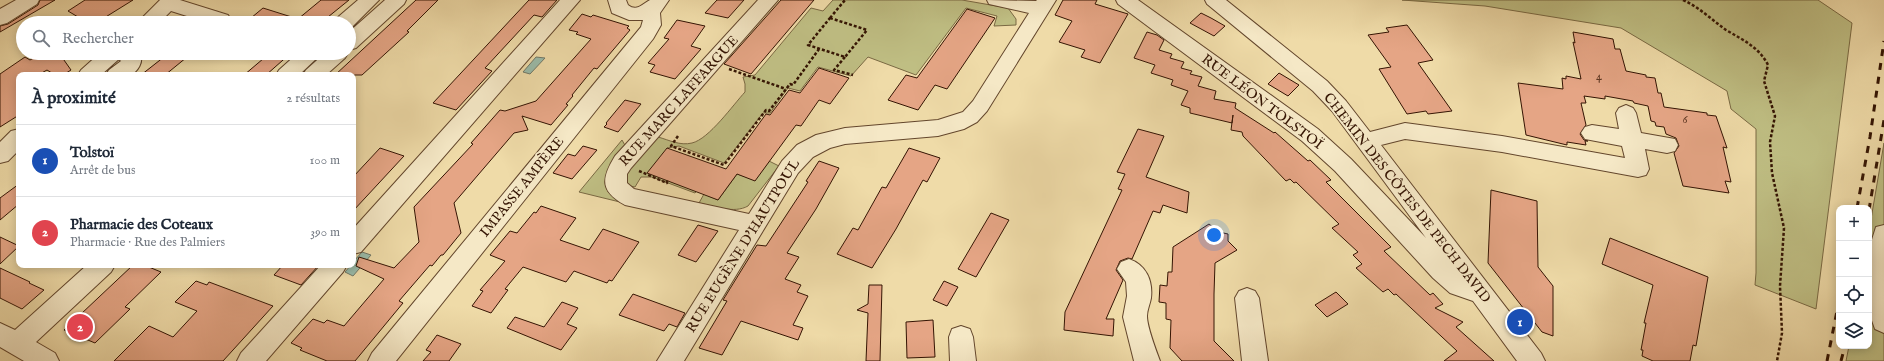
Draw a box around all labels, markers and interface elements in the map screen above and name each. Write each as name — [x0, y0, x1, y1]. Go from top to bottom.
search box — [16, 16, 356, 60]
icon: search — [30, 27, 52, 49]
text: Rechercher — [62, 29, 134, 48]
street label: RUE MARC LAFFARGUE — [615, 32, 743, 170]
street label: RUE LÉON TOLSTOÏ — [1198, 50, 1327, 154]
house number: 4 — [1596, 69, 1602, 84]
text: À proximité — [32, 88, 116, 109]
street label: CHEMIN DES CÔTES DE PECH DAVID — [1319, 89, 1495, 307]
text: 2 résultats — [286, 90, 340, 107]
house number: 6 — [1682, 112, 1688, 127]
street label: IMPASSE AMPÈRE — [475, 132, 568, 241]
text: Tolstoï — [70, 143, 114, 162]
text: 1 — [43, 152, 47, 169]
text: 100 m — [310, 152, 340, 169]
street label: RUE EUGÈNE D'HAUTPOUL — [681, 155, 804, 336]
text: Arrêt de bus — [70, 162, 136, 179]
map controls — [1836, 205, 1872, 349]
button: + — [1836, 205, 1872, 241]
text: Pharmacie des Coteaux — [70, 215, 213, 234]
text: 2 — [42, 224, 48, 241]
text: 390 m — [310, 224, 340, 241]
your location — [1204, 225, 1224, 245]
text: Pharmacie · Rue des Palmiers — [70, 234, 225, 251]
button: − — [1836, 241, 1872, 277]
button: locate — [1836, 277, 1872, 313]
pin: 1 — [1507, 307, 1533, 337]
pin: 2 — [67, 312, 93, 342]
button: layers — [1836, 313, 1872, 349]

